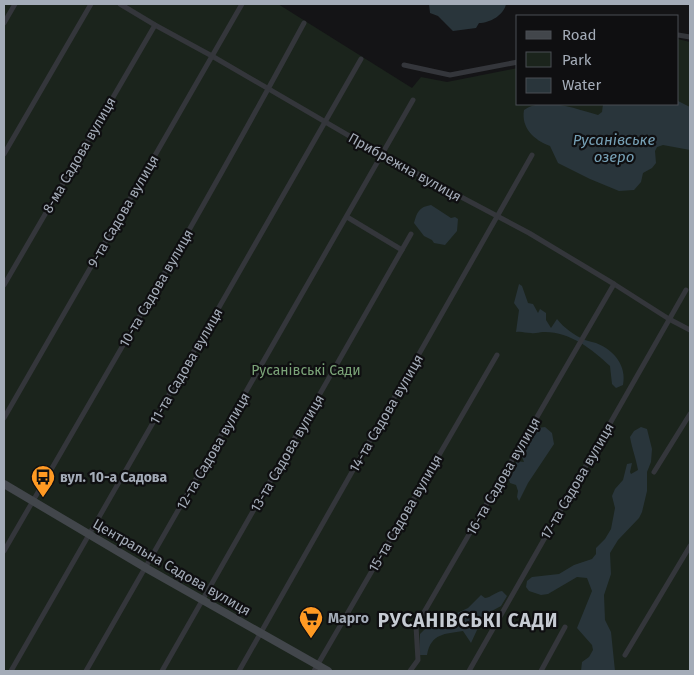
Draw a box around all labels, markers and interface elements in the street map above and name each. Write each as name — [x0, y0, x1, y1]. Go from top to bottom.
legend — [516, 15, 679, 105]
text: Road — [562, 26, 597, 44]
text: Park — [562, 51, 592, 69]
text: Water — [562, 76, 601, 94]
street label: 8-ма Садова вулиця — [39, 94, 120, 216]
street label: Прибрежна вулиця — [345, 129, 464, 206]
water label: Русанівське озеро — [573, 131, 655, 166]
street label: 9-та Садова вулиця — [84, 152, 163, 270]
street label: 10-та Садова вулиця — [116, 226, 197, 350]
street label: 11-та Садова вулиця — [146, 305, 227, 427]
street label: 14-та Садова вулиця — [346, 351, 427, 475]
park label: Русанівські Сади — [251, 362, 361, 379]
street label: 12-та Садова вулиця — [173, 390, 254, 513]
street label: 13-та Садова вулиця — [247, 392, 328, 515]
street label: 16-та Садова вулиця — [463, 414, 544, 538]
street label: 17-та Садова вулиця — [537, 420, 618, 543]
street label: 15-та Садова вулиця — [365, 452, 446, 575]
bus stop icon: вул. 10-а Садова — [30, 464, 56, 498]
place label: вул. 10-а Садова — [60, 469, 168, 486]
street label: Центральна Садова вулиця — [90, 515, 254, 620]
supermarket icon: Марго — [298, 605, 324, 639]
district label: РУСАНІВСЬКІ САДИ — [378, 609, 558, 632]
place label: Марго — [328, 610, 369, 627]

